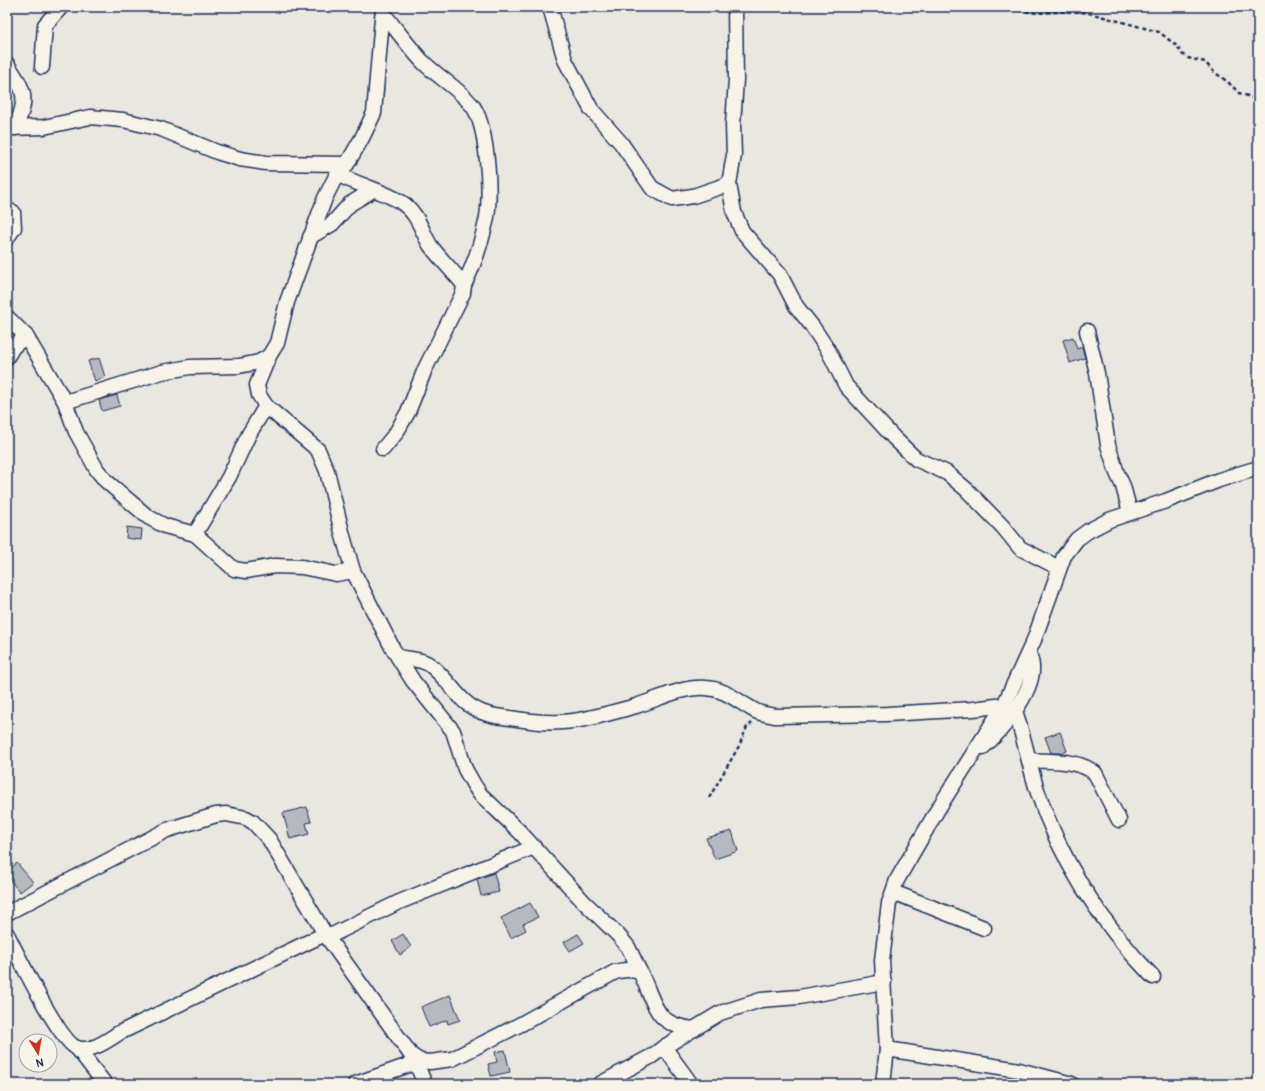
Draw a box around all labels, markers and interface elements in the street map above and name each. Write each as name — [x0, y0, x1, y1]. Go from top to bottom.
north arrow — [18, 1033, 58, 1073]
text: N — [34, 1055, 45, 1070]

